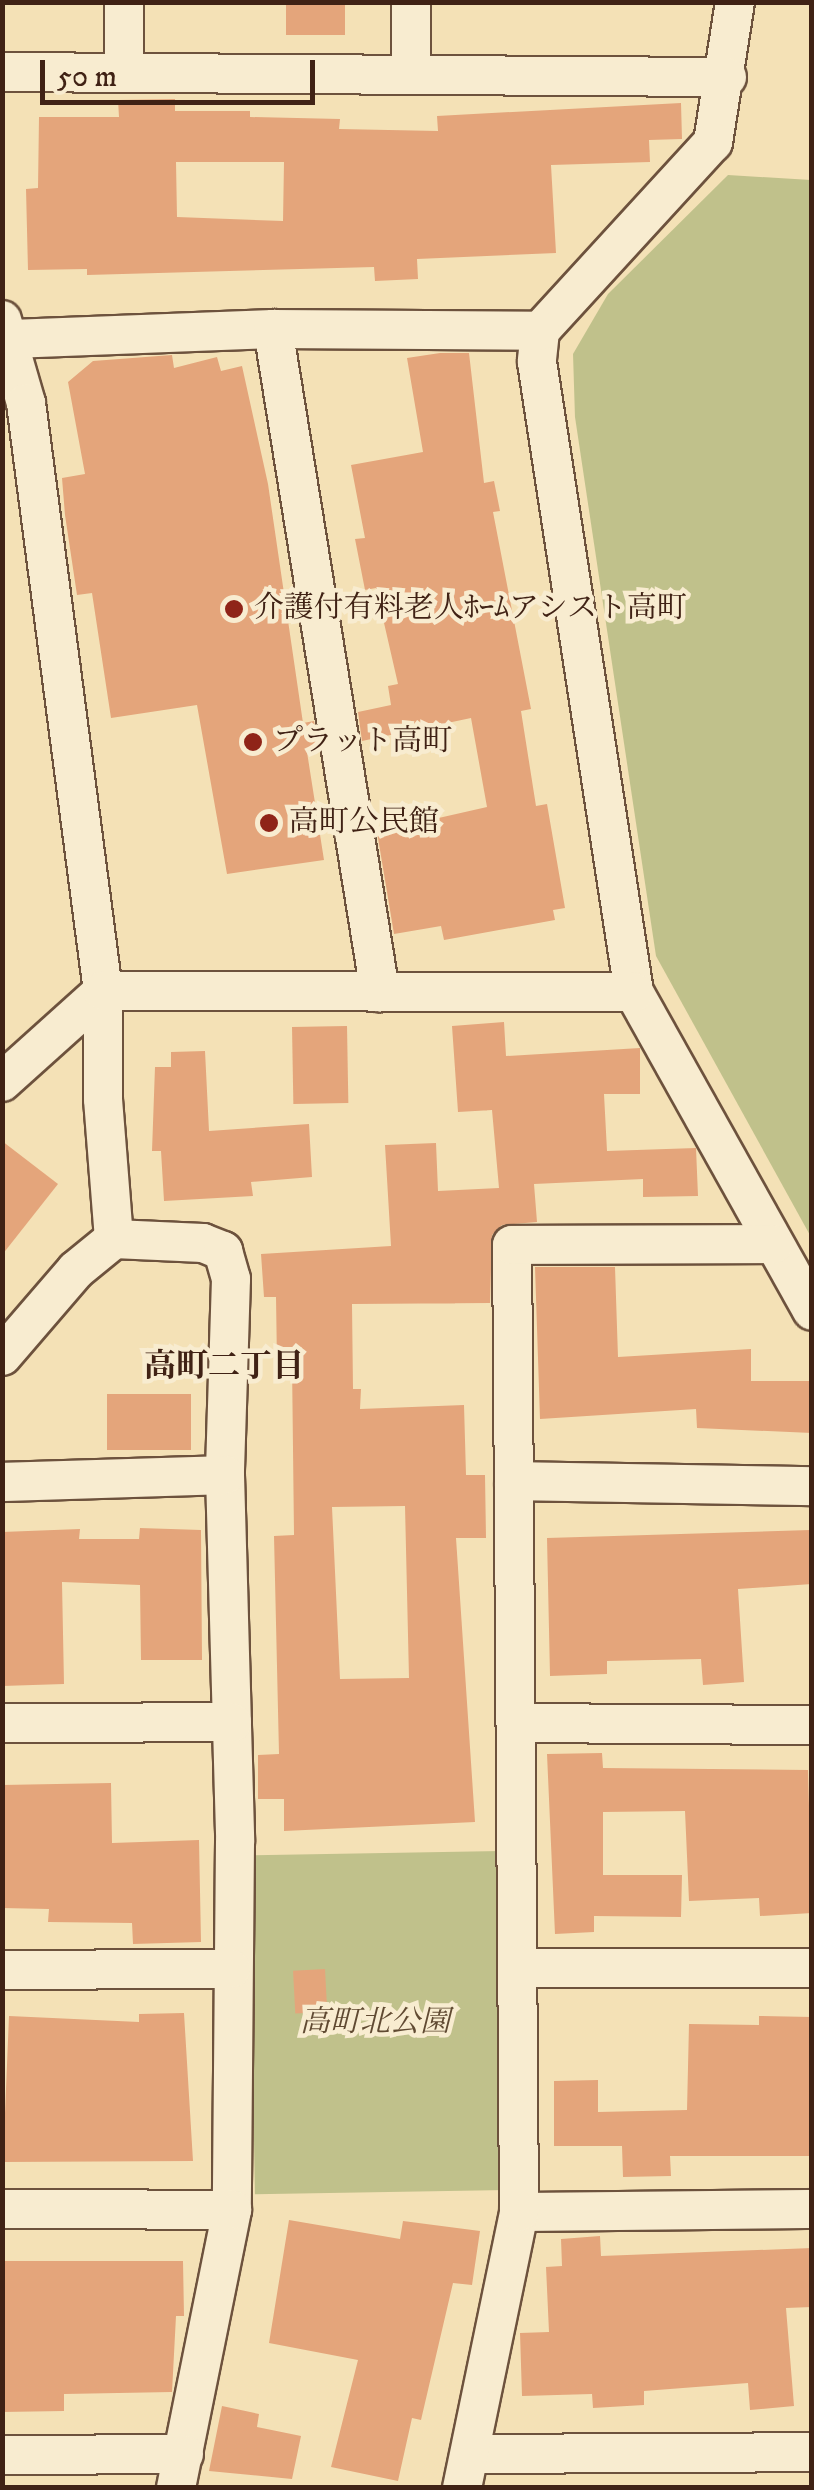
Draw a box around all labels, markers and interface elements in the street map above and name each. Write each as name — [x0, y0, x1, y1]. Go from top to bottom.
scale bar — [45, 40, 320, 102]
text: 50 m — [57, 59, 117, 96]
place label: 介護付有料老人ﾎｰﾑアシスト高町 — [254, 591, 689, 627]
marker: 介護付有料老人ﾎｰﾑアシスト高町 — [223, 598, 245, 620]
place label: プラット高町 — [273, 724, 453, 760]
marker: プラット高町 — [242, 731, 264, 753]
place label: 高町公民館 — [289, 805, 439, 841]
marker: 高町公民館 — [258, 812, 280, 834]
district label: 高町二丁目 — [144, 1348, 304, 1386]
park label: 高町北公園 — [300, 2005, 450, 2041]

